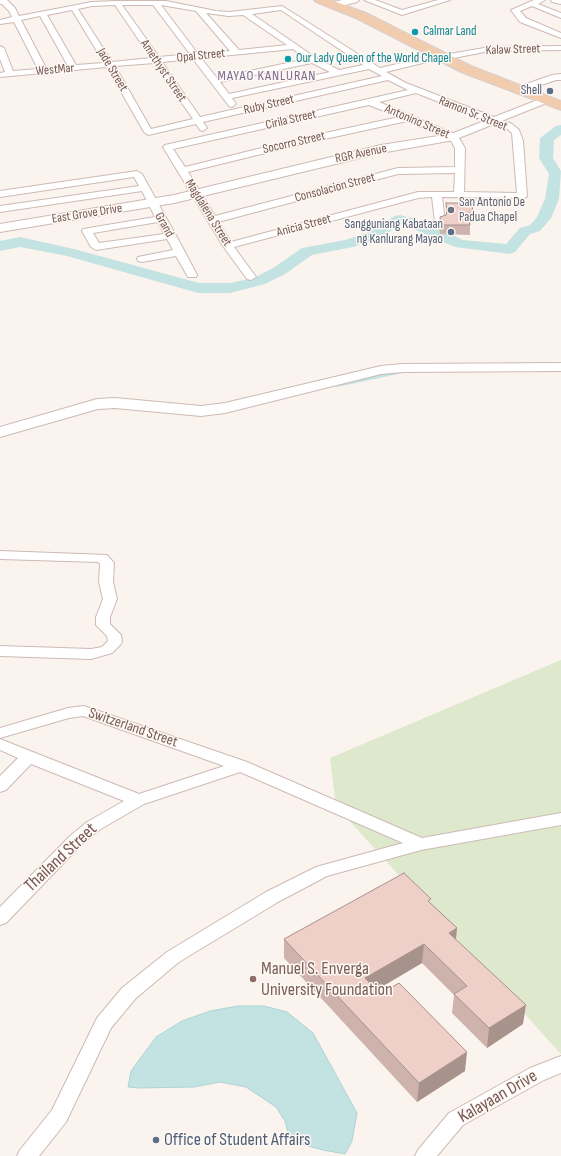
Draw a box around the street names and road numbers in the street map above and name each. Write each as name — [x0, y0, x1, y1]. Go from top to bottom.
street label: Amethyst Street — [136, 37, 190, 105]
street label: Kalaw Street — [485, 41, 541, 59]
street label: Jade Street — [93, 45, 131, 95]
street label: Opal Street — [176, 46, 226, 66]
street label: WestMar — [35, 61, 75, 79]
street label: Ruby Street — [242, 92, 296, 118]
street label: Ramon Sr. Street — [436, 93, 510, 135]
street label: Antonino Street — [382, 101, 452, 143]
street label: Cirila Street — [264, 107, 318, 133]
street label: Socorro Street — [261, 128, 327, 158]
street label: RGR Avenue — [334, 141, 388, 167]
street label: Consolacion Street — [293, 170, 377, 206]
street label: Magdalena Street — [181, 177, 235, 249]
street label: East Grove Drive — [51, 201, 123, 227]
street label: Grand — [151, 210, 177, 240]
street label: Anicia Street — [275, 211, 333, 241]
street label: Switzerland Street — [86, 704, 180, 752]
street label: Thailand Street — [20, 819, 102, 897]
street label: Kalayaan Drive — [455, 1066, 541, 1128]

